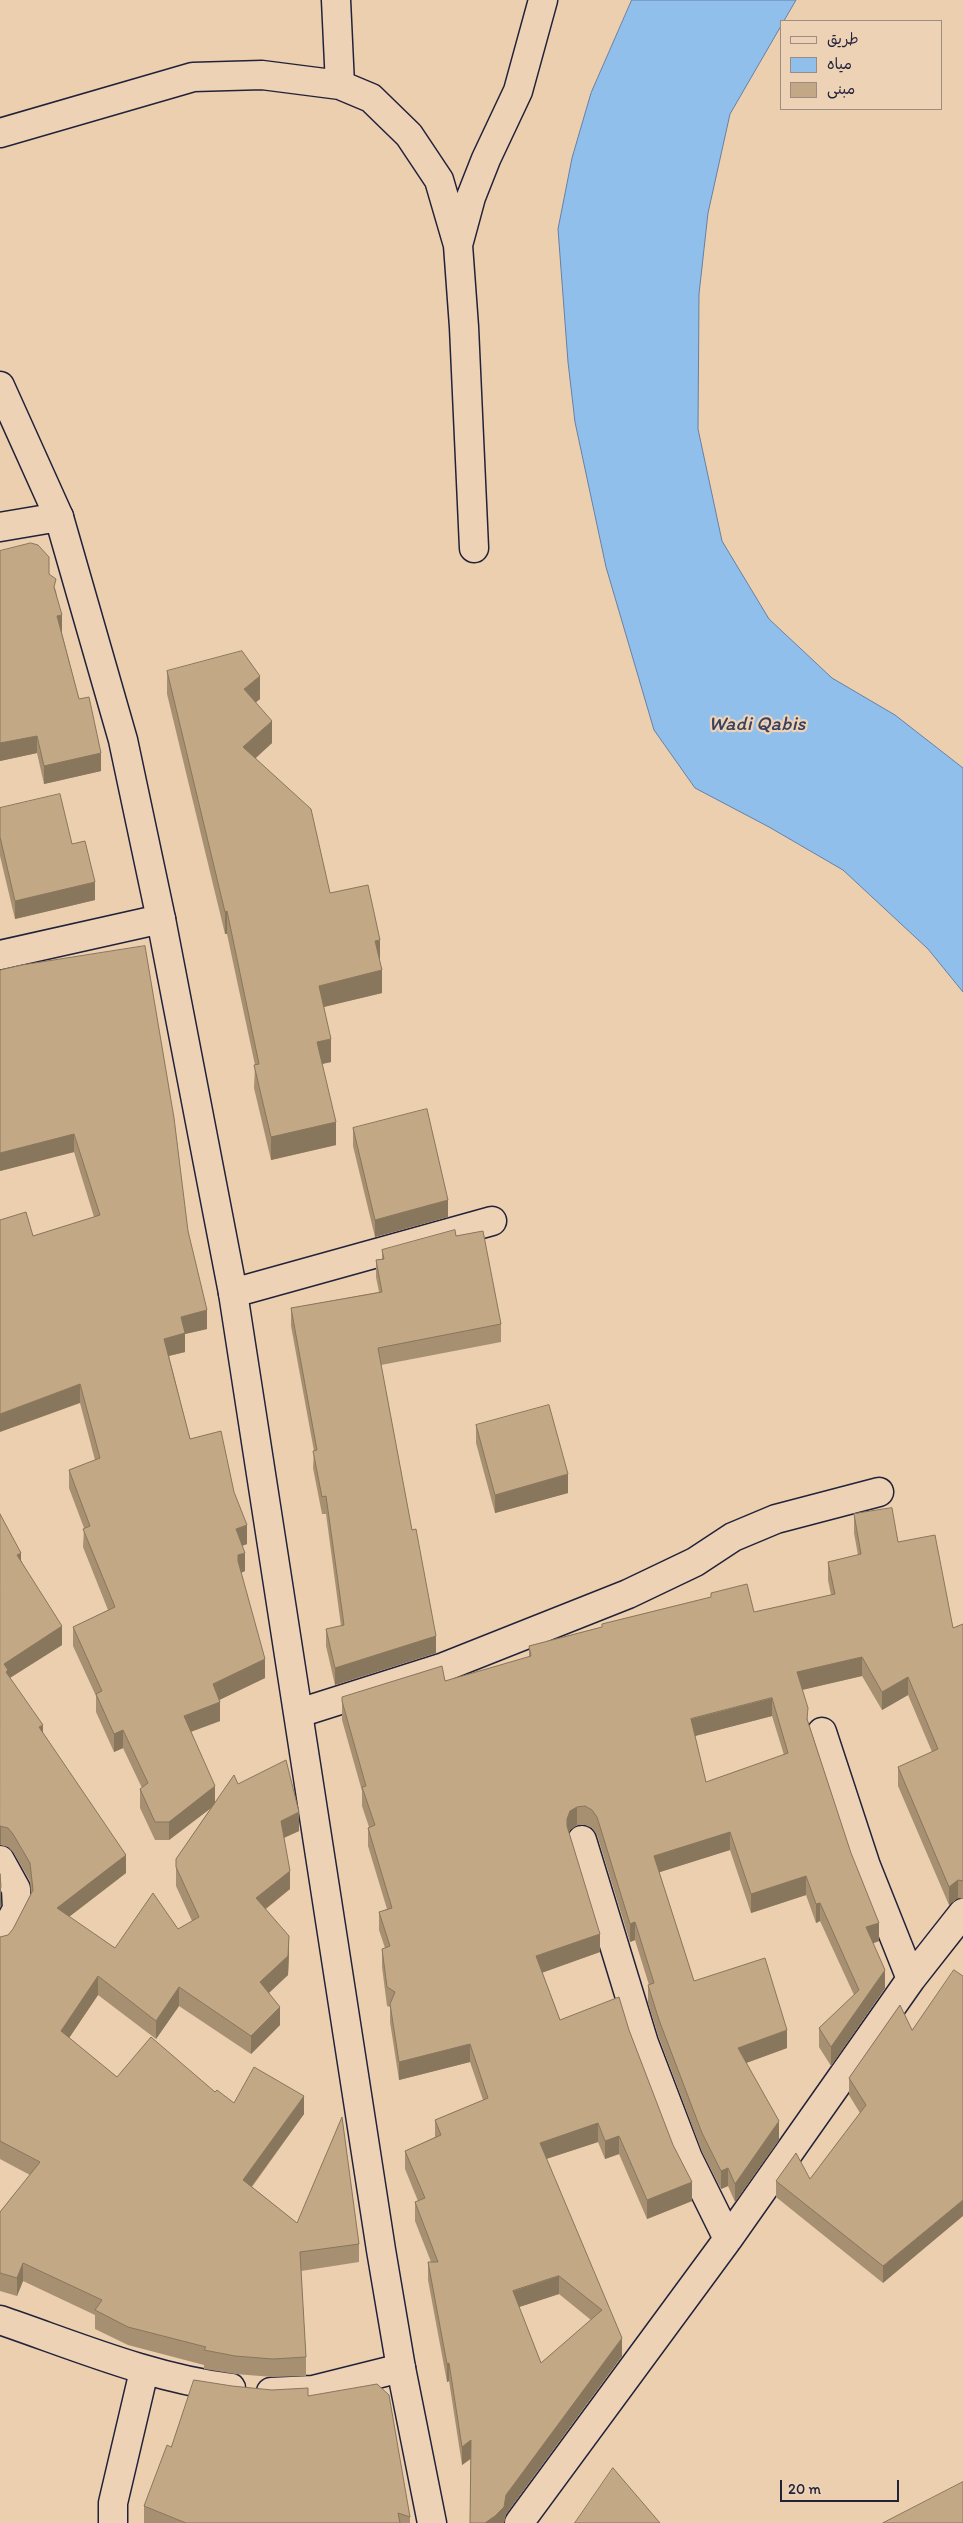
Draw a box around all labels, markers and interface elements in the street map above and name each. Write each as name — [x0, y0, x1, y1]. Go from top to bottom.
legend — [780, 20, 943, 110]
text: طريق — [827, 30, 859, 48]
text: مياه — [827, 55, 852, 73]
text: مبنى — [827, 80, 855, 98]
water label: Wadi Qabis — [709, 713, 805, 737]
scale bar — [783, 2470, 902, 2502]
text: 20 m — [788, 2480, 821, 2498]

